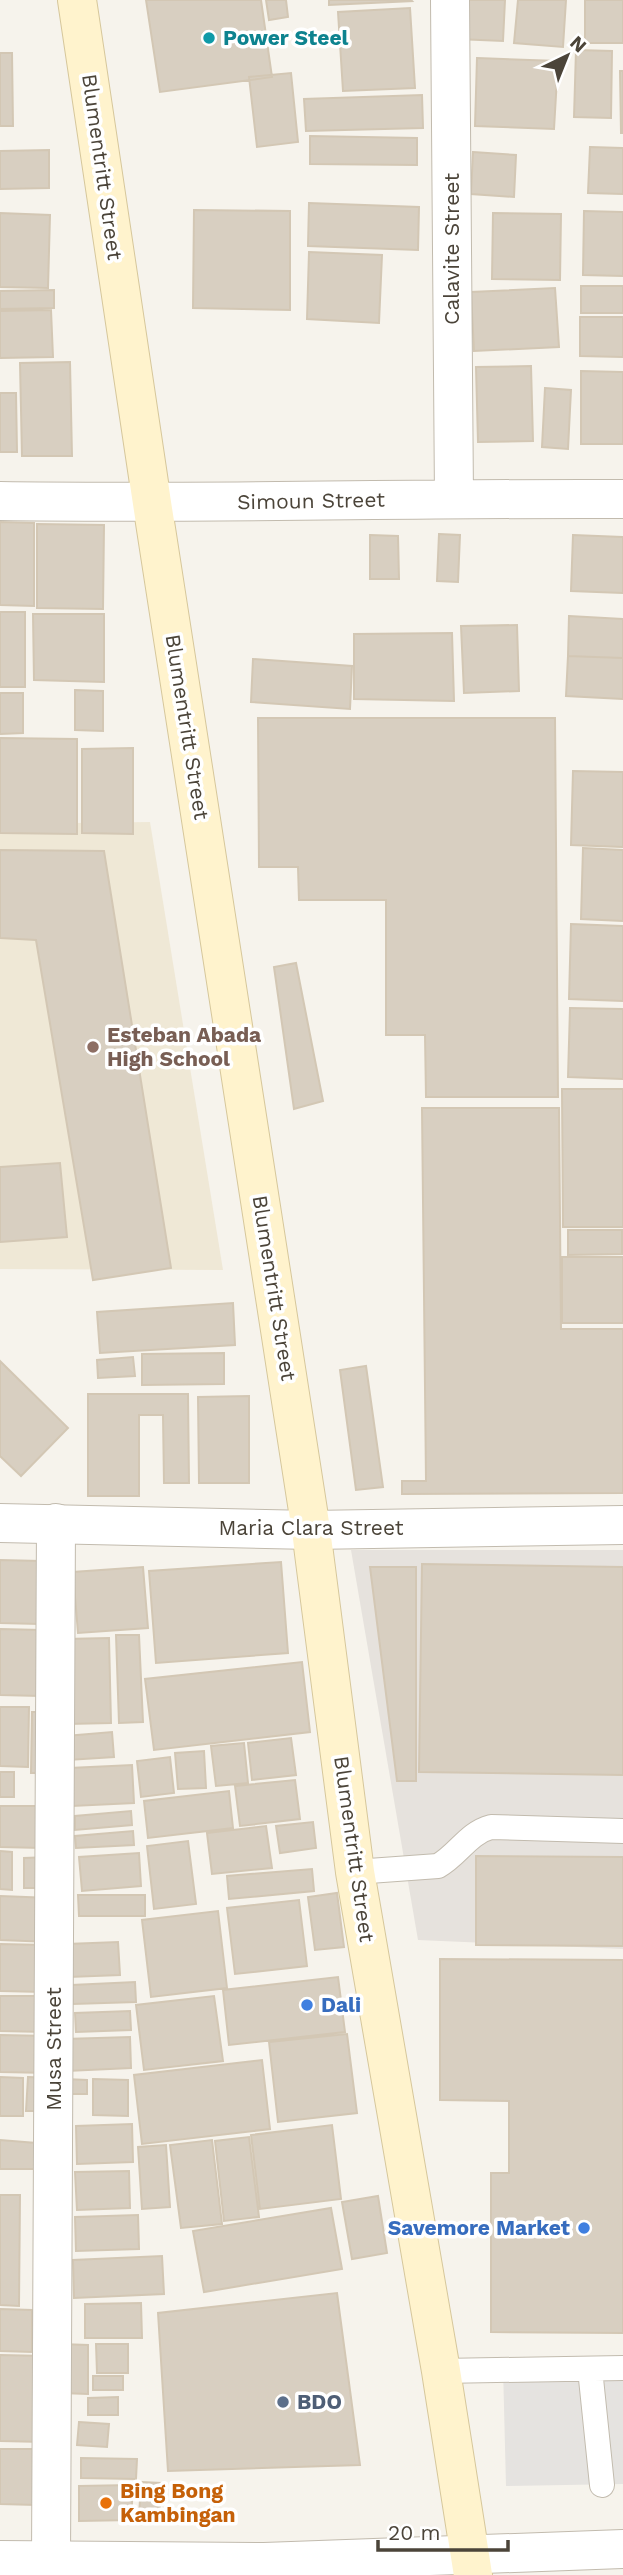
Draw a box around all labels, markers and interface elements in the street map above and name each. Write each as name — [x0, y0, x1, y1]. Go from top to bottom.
north arrow — [532, 21, 602, 91]
place label: Power Steel — [223, 25, 349, 50]
marker: Power Steel — [201, 30, 217, 46]
text: N — [565, 31, 591, 57]
street label: Blumentritt Street — [77, 72, 128, 262]
street label: Calavite Street — [439, 173, 464, 325]
street label: Simoun Street — [237, 487, 385, 514]
street label: Blumentritt Street — [160, 632, 215, 822]
place label: Esteban Abada High School — [107, 1022, 262, 1071]
marker: Esteban Abada High School — [85, 1039, 101, 1055]
street label: Blumentritt Street — [247, 1193, 302, 1383]
street label: Maria Clara Street — [218, 1515, 404, 1540]
street label: Blumentritt Street — [329, 1754, 380, 1944]
street label: Musa Street — [41, 1987, 66, 2111]
place label: Dali — [321, 1992, 361, 2017]
marker: Dali — [299, 1997, 315, 2013]
place label: Savemore Market — [388, 2215, 570, 2240]
marker: Savemore Market — [576, 2220, 592, 2236]
place label: BDO — [297, 2389, 342, 2414]
marker: BDO — [275, 2394, 291, 2410]
place label: Bing Bong Kambingan — [120, 2478, 236, 2527]
marker: Bing Bong Kambingan — [98, 2495, 114, 2511]
scale bar — [378, 2508, 508, 2552]
text: 20 m — [388, 2520, 440, 2545]

